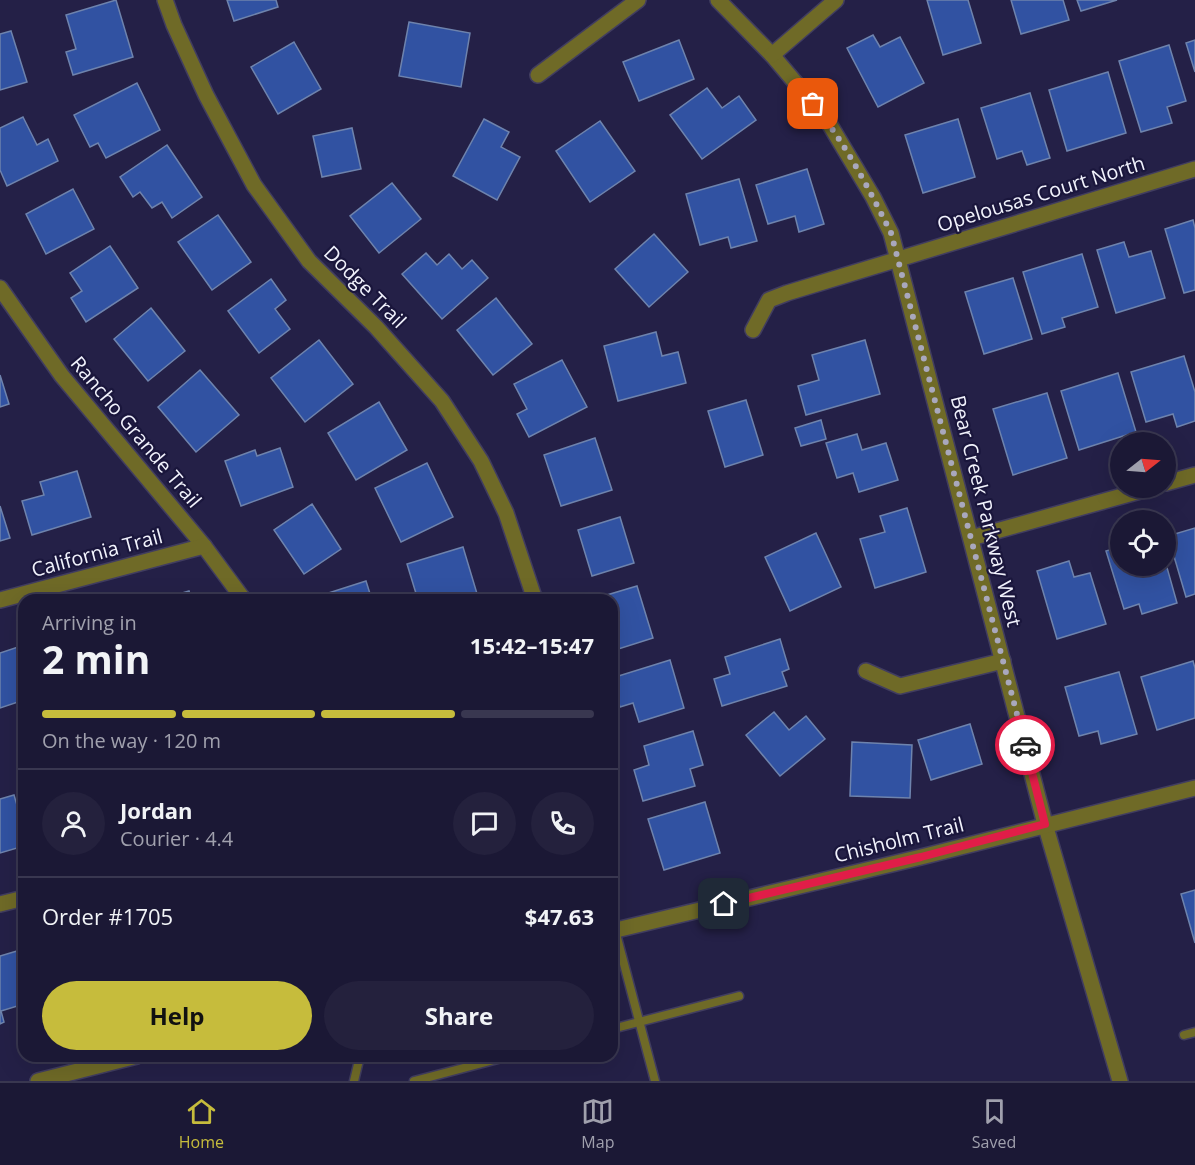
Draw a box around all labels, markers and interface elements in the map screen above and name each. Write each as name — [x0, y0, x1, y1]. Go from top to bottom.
pin — [787, 78, 838, 129]
icon: bag — [796, 87, 829, 120]
street label: Opelousas Court North — [934, 149, 1148, 238]
street label: Dodge Trail — [318, 239, 413, 334]
street label: Rancho Grande Trail — [65, 350, 208, 513]
street label: Bear Creek Parkway West — [945, 392, 1028, 629]
north arrow — [1110, 432, 1176, 498]
map controls — [1110, 432, 1176, 576]
button: locate — [1110, 510, 1176, 576]
street label: California Trail — [28, 522, 165, 583]
text: Arriving in — [42, 609, 137, 636]
text: 15:42–15:47 — [470, 630, 594, 660]
text: 2 min — [42, 632, 150, 685]
courier — [995, 715, 1055, 775]
text: On the way · 120 m — [42, 727, 221, 754]
icon: car — [1009, 729, 1042, 762]
button: person — [42, 792, 105, 855]
button: chat — [453, 792, 516, 855]
button: phone — [531, 792, 594, 855]
text: Jordan — [120, 795, 193, 825]
street label: Chisholm Trail — [831, 810, 967, 869]
text: Courier · 4.4 — [120, 825, 233, 852]
pin — [698, 878, 749, 929]
icon: home — [707, 887, 740, 920]
text: Order #1705 — [42, 901, 173, 931]
text: $47.63 — [525, 901, 594, 931]
button: Help — [42, 981, 312, 1050]
button: Share — [324, 981, 594, 1050]
tab: Home — [179, 1095, 224, 1153]
tab: Map — [581, 1095, 614, 1153]
tab: Saved — [972, 1095, 1016, 1153]

